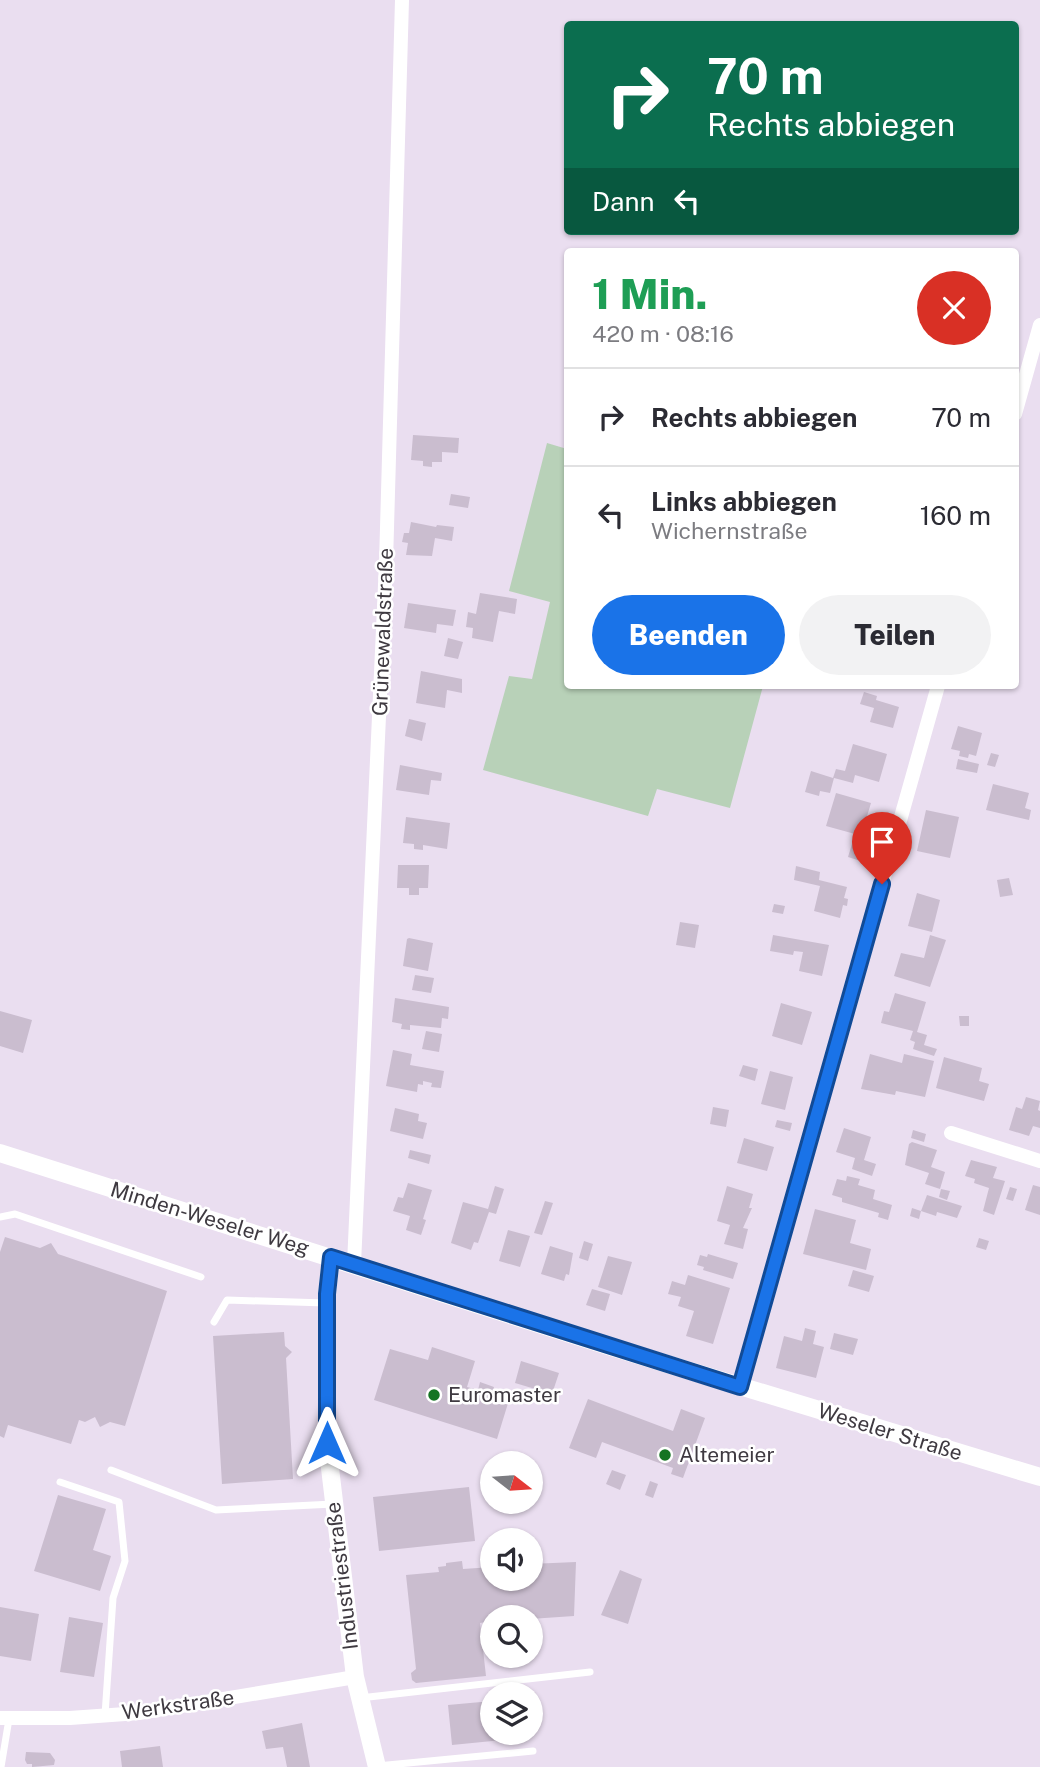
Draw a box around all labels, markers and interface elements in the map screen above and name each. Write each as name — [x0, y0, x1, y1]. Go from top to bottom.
text: 70 m — [707, 47, 824, 105]
icon: right — [592, 49, 683, 140]
text: Rechts abbiegen — [707, 106, 955, 143]
icon: left — [668, 182, 706, 220]
text: Dann — [592, 186, 654, 217]
text: 1 Min. — [592, 269, 708, 318]
button: close — [917, 271, 991, 345]
text: 420 m · 08:16 — [592, 320, 734, 347]
icon: right — [592, 398, 630, 436]
text: Rechts abbiegen — [651, 402, 857, 433]
text: 70 m — [931, 402, 991, 433]
text: Links abbiegen — [651, 486, 837, 517]
icon: left — [592, 496, 630, 534]
text: 160 m — [920, 500, 991, 531]
text: Wichernstraße — [651, 517, 808, 544]
street label: Grünewaldstraße — [367, 548, 398, 716]
button: Beenden — [592, 595, 785, 675]
button: Teilen — [799, 595, 991, 675]
pin — [852, 812, 912, 884]
icon: arrive — [863, 823, 901, 861]
street label: Minden-Weseler Weg — [108, 1176, 313, 1261]
place label: Euromaster — [448, 1382, 561, 1407]
marker: Euromaster — [426, 1387, 442, 1403]
street label: Weseler Straße — [815, 1398, 966, 1465]
position arrow — [290, 1406, 364, 1480]
place label: Altemeier — [679, 1442, 775, 1467]
marker: Altemeier — [657, 1447, 673, 1463]
north arrow — [480, 1451, 542, 1514]
map controls — [480, 1451, 543, 1745]
street label: Industriestraße — [320, 1501, 363, 1651]
button: sound — [480, 1528, 543, 1591]
button: search — [480, 1605, 543, 1668]
button: layers — [480, 1682, 543, 1745]
street label: Werkstraße — [120, 1684, 236, 1725]

